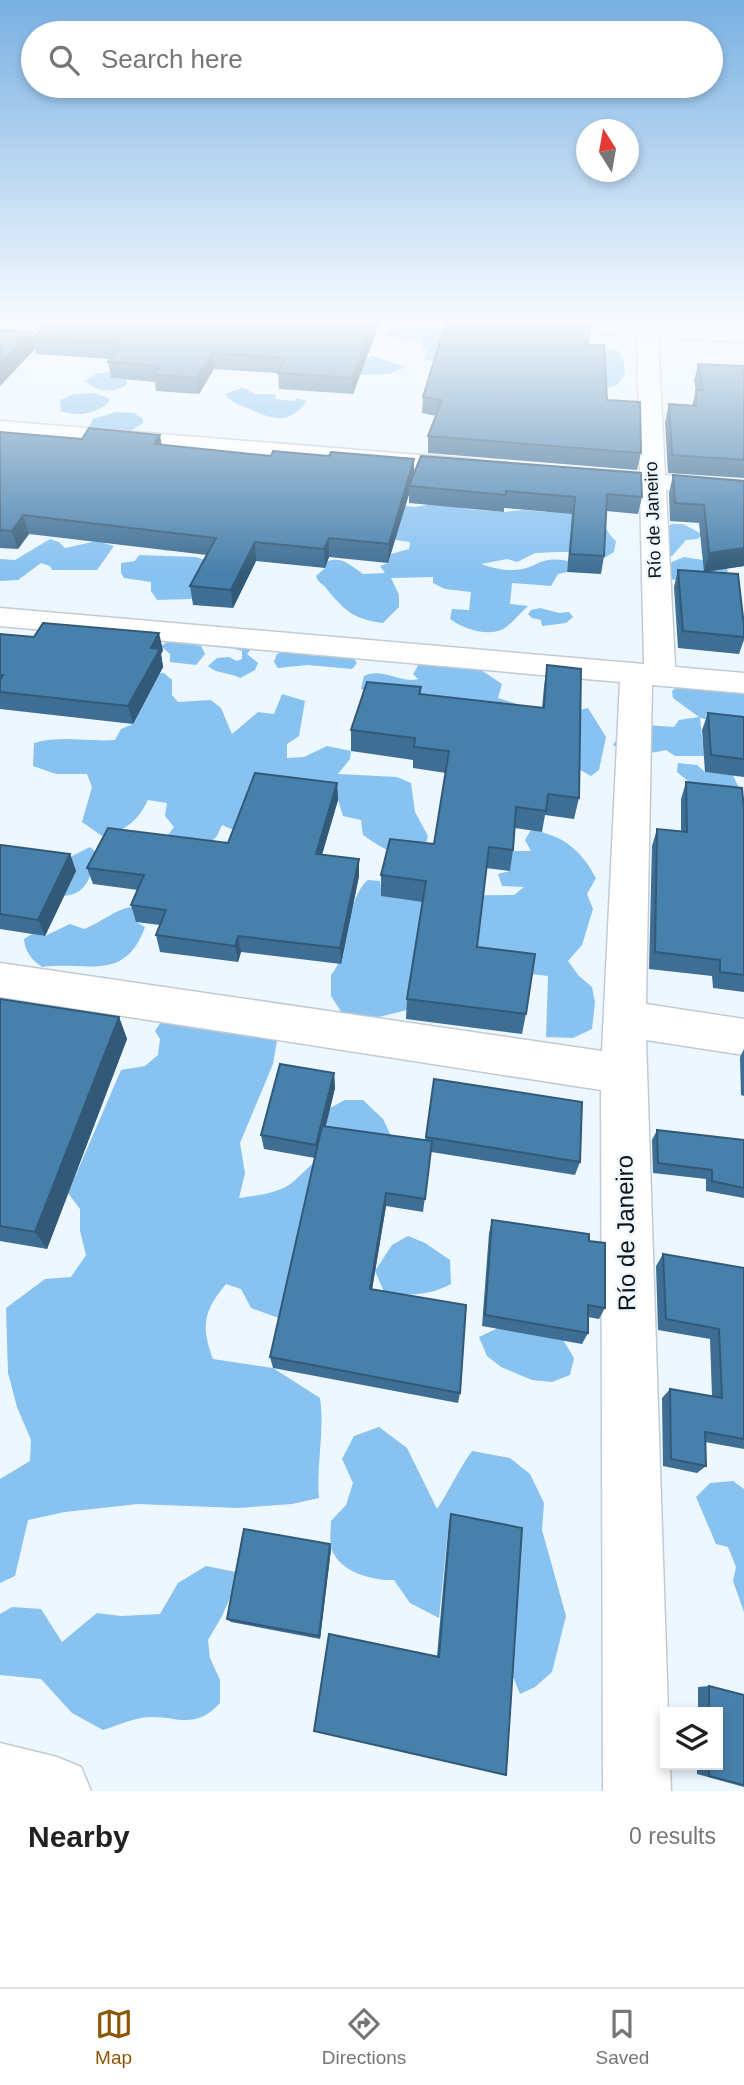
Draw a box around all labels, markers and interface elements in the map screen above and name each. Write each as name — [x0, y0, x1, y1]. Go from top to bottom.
search box — [21, 21, 723, 98]
icon: search — [45, 41, 83, 79]
text: Search here — [101, 44, 243, 74]
north arrow — [576, 119, 639, 182]
street label: Río de Janeiro — [641, 461, 665, 579]
street label: Río de Janeiro — [611, 1155, 640, 1311]
map controls — [660, 1707, 723, 1770]
button: layers — [660, 1707, 723, 1770]
text: Nearby — [28, 1820, 130, 1853]
text: 0 results — [629, 1823, 716, 1849]
tab: Map — [95, 2005, 133, 2069]
tab: Directions — [322, 2005, 406, 2069]
tab: Saved — [595, 2005, 649, 2069]

